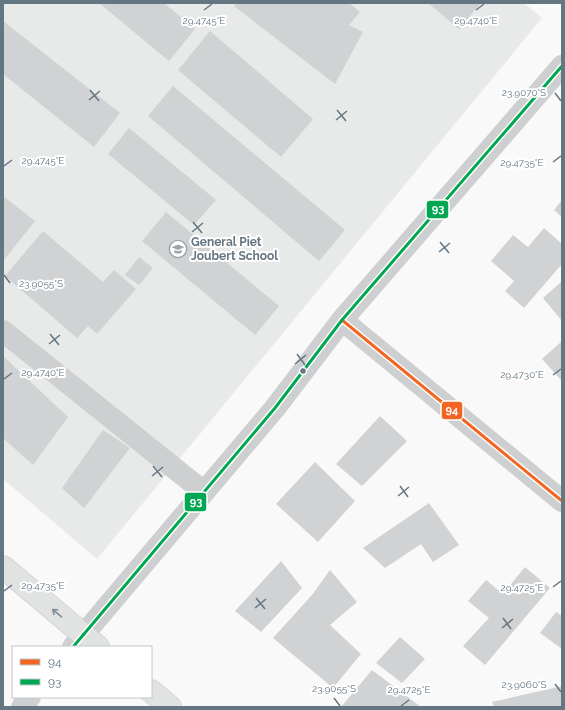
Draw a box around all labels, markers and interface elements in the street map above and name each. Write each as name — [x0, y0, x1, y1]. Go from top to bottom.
text: 29.4745°E — [183, 15, 225, 26]
text: 29.4740°E — [454, 15, 498, 26]
text: 23.9070°S — [502, 87, 546, 98]
text: 29.4745°E — [22, 155, 64, 166]
text: 29.4735°E — [500, 157, 544, 168]
line badge: 93 — [426, 200, 449, 219]
text: 93 — [432, 203, 444, 216]
place label: General Piet Joubert School — [191, 235, 278, 263]
school or university icon: General Piet Joubert School — [168, 239, 188, 259]
text: 23.9055°S — [19, 278, 63, 289]
unlabelled marker — [298, 366, 308, 376]
text: 29.4740°E — [21, 367, 65, 378]
text: 29.4730°E — [500, 369, 544, 380]
line badge: 94 — [441, 401, 463, 420]
text: 94 — [446, 404, 458, 417]
line badge: 93 — [184, 492, 207, 512]
text: 93 — [190, 496, 202, 509]
text: 29.4735°E — [21, 580, 65, 591]
text: 29.4725°E — [500, 582, 544, 593]
one-way arrow — [52, 609, 63, 618]
legend — [12, 646, 152, 698]
text: 94 — [48, 655, 62, 669]
text: 93 — [48, 675, 61, 689]
text: 23.9060°S — [501, 679, 547, 690]
text: 23.9055°S — [312, 683, 356, 694]
text: 29.4725°E — [387, 684, 431, 695]

